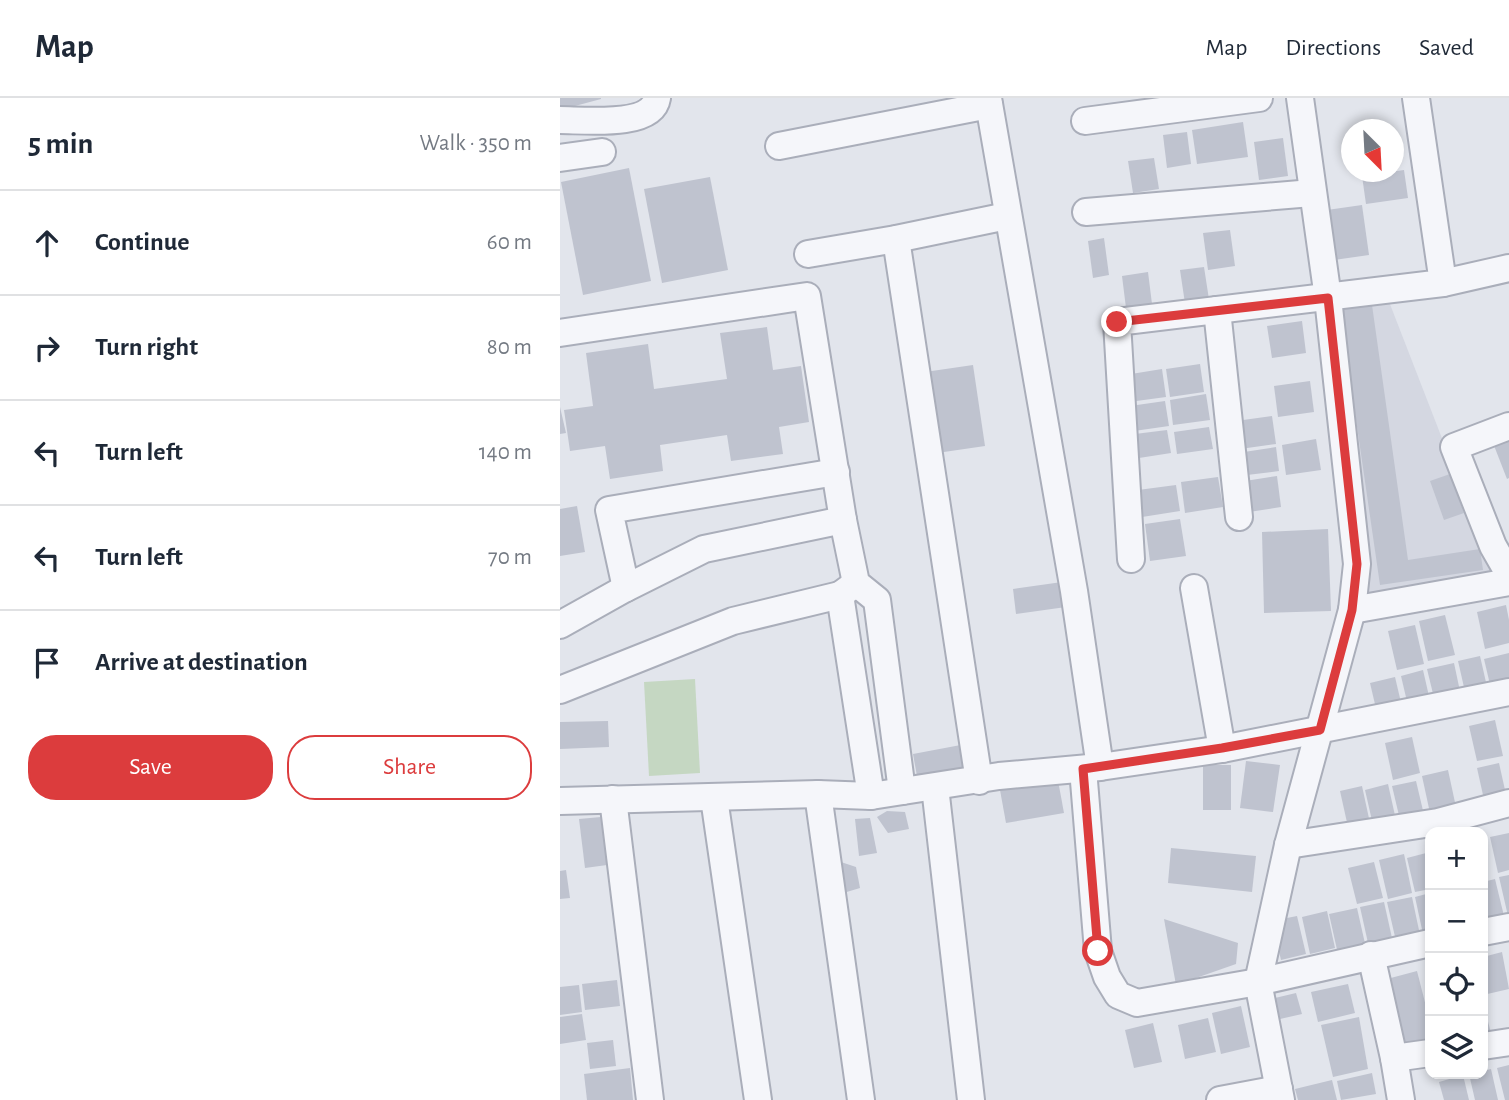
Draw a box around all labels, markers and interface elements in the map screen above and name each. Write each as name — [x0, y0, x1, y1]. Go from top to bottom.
text: Map — [35, 31, 94, 64]
text: Map — [1205, 36, 1247, 60]
text: Directions — [1285, 36, 1381, 60]
text: Saved — [1419, 36, 1474, 60]
north arrow — [1341, 119, 1404, 182]
text: 5 min — [28, 129, 93, 159]
text: Walk · 350 m — [420, 132, 532, 155]
icon: ahead — [28, 224, 66, 262]
text: Continue — [95, 229, 190, 255]
text: 60 m — [487, 231, 532, 254]
route end — [1101, 306, 1132, 337]
icon: right — [28, 329, 66, 367]
text: Turn right — [95, 334, 198, 360]
text: 80 m — [487, 336, 532, 359]
icon: left — [28, 434, 66, 472]
text: Turn left — [95, 439, 183, 465]
text: 140 m — [479, 441, 532, 464]
icon: left — [28, 539, 66, 577]
text: Turn left — [95, 544, 183, 570]
text: 70 m — [488, 546, 532, 569]
icon: arrive — [28, 644, 66, 682]
text: Arrive at destination — [95, 649, 308, 675]
button: Save — [28, 735, 273, 800]
button: Share — [287, 735, 532, 800]
map controls — [1425, 827, 1488, 1079]
button: + — [1425, 827, 1488, 890]
button: − — [1425, 890, 1488, 953]
route start — [1082, 935, 1113, 966]
button: locate — [1425, 953, 1488, 1016]
button: layers — [1425, 1016, 1488, 1079]

